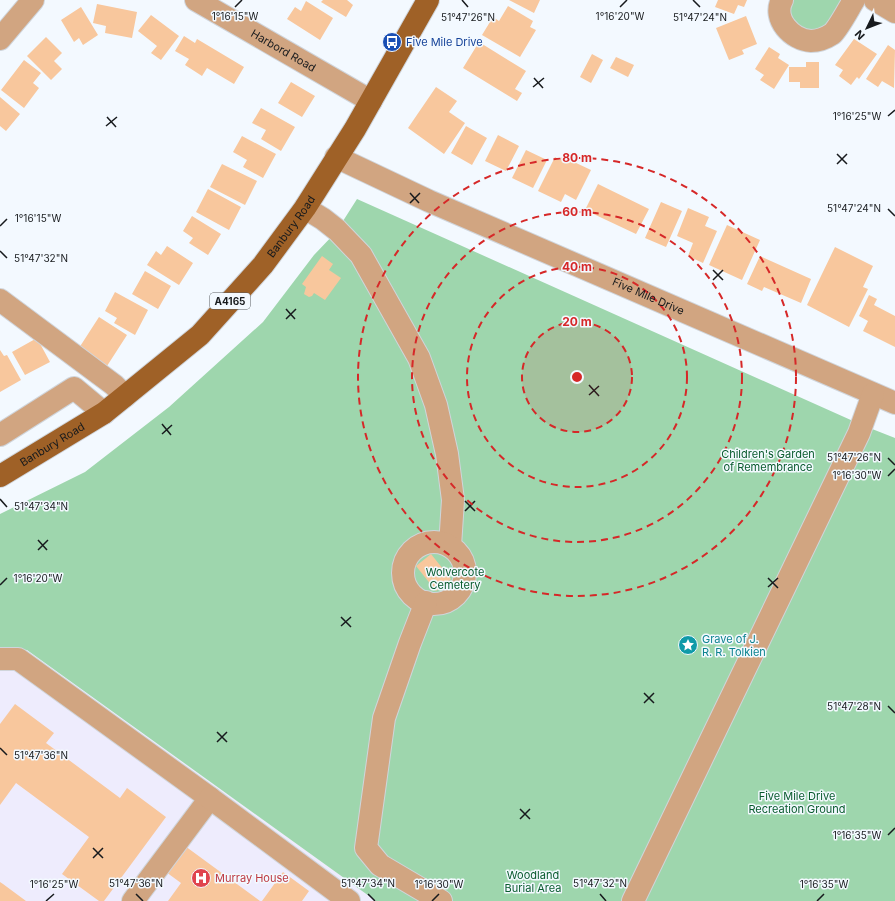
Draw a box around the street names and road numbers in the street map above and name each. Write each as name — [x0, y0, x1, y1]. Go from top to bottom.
street label: Harbord Road — [249, 26, 318, 75]
street label: Banbury Road — [264, 193, 318, 260]
street label: Five Mile Drive — [610, 274, 686, 318]
road number: A4165 — [210, 293, 250, 309]
street label: Banbury Road — [17, 419, 87, 469]

